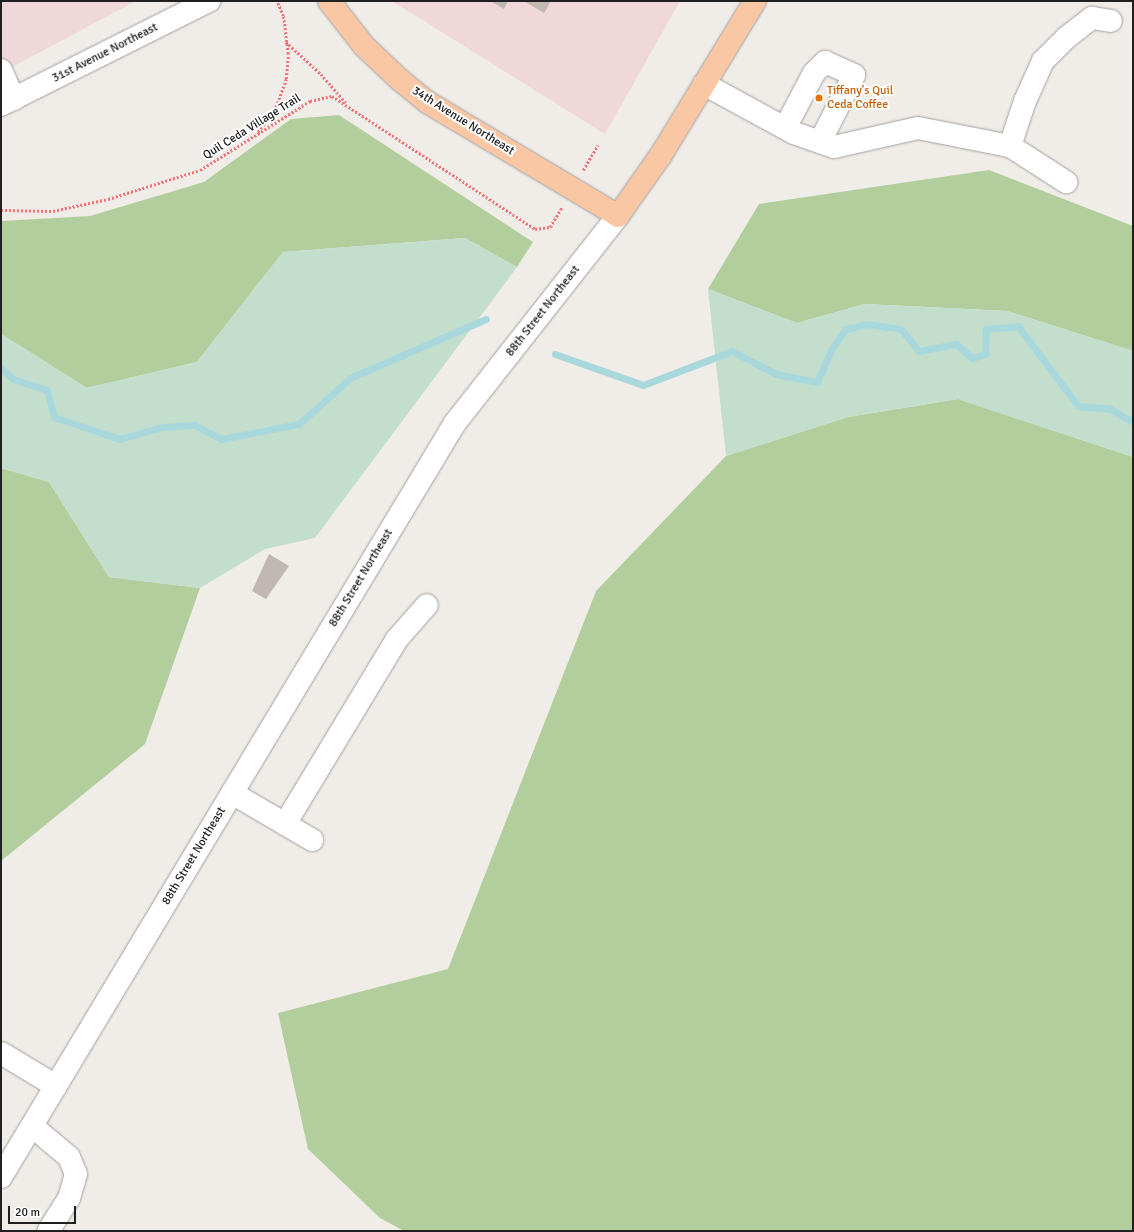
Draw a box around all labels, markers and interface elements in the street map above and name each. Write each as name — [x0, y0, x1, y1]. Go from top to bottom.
street label: 31st Avenue Northeast — [50, 20, 160, 86]
street label: 34th Avenue Northeast — [409, 84, 517, 158]
place label: Tiffany's Quil Ceda Coffee — [827, 84, 893, 112]
street label: Quil Ceda Village Trail — [200, 91, 304, 163]
marker: Tiffany's Quil Ceda Coffee — [814, 93, 824, 103]
street label: 88th Street Northeast — [503, 263, 583, 359]
street label: 88th Street Northeast — [326, 526, 396, 630]
street label: 88th Street Northeast — [159, 804, 229, 908]
scale bar — [10, 1198, 78, 1224]
text: 20 m — [15, 1205, 40, 1220]

